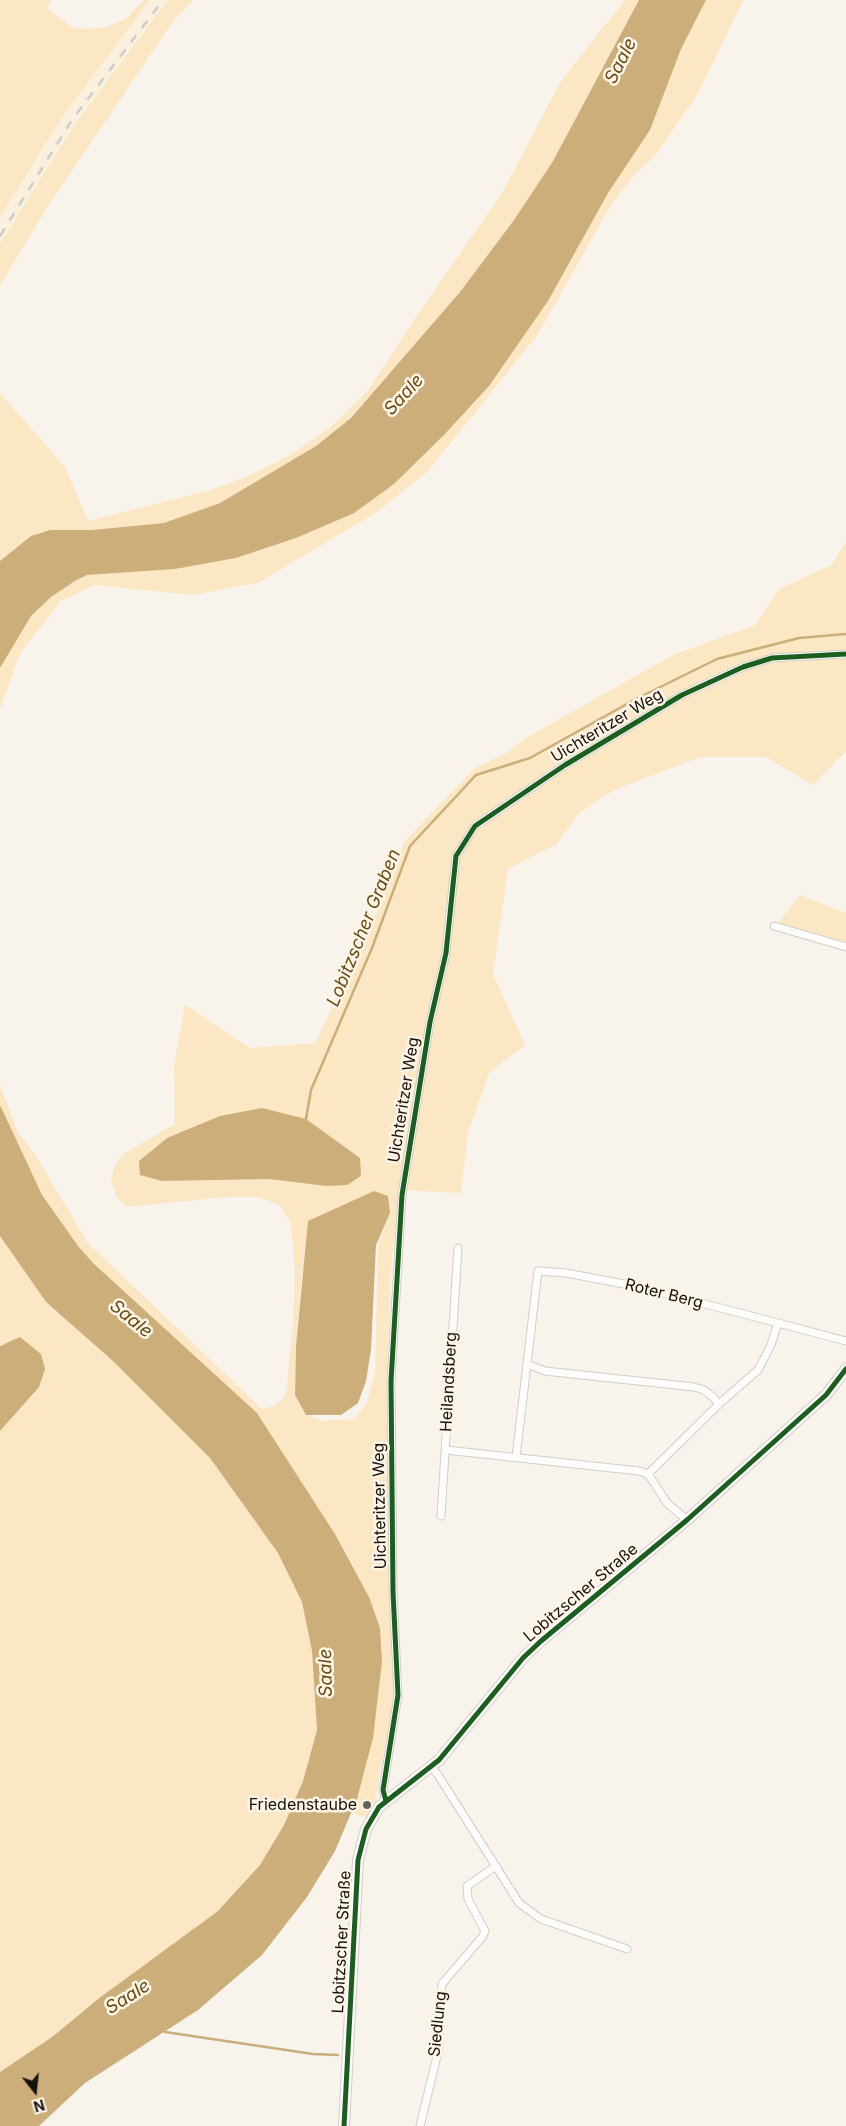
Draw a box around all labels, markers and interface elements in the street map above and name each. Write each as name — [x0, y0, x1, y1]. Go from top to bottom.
water label: Saale — [600, 35, 642, 87]
water label: Saale — [380, 370, 428, 420]
street label: Uichteritzer Weg — [548, 685, 666, 767]
water label: Lobitzscher Graben — [323, 846, 405, 1010]
street label: Uichteritzer Weg — [385, 1036, 423, 1164]
street label: Roter Berg — [623, 1275, 705, 1313]
water label: Saale — [105, 1295, 157, 1343]
street label: Heilandsberg — [437, 1331, 461, 1433]
street label: Uichteritzer Weg — [369, 1442, 391, 1570]
street label: Lobitzscher Straße — [520, 1540, 642, 1646]
water label: Saale — [315, 1649, 337, 1697]
place label: Friedenstaube — [249, 1795, 357, 1815]
marker: Friedenstaube — [361, 1799, 373, 1811]
street label: Lobitzscher Straße — [329, 1870, 355, 2014]
water label: Saale — [102, 1975, 154, 2019]
street label: Siedlung — [425, 1990, 451, 2058]
north arrow — [10, 2066, 60, 2116]
text: N — [32, 2096, 47, 2116]

